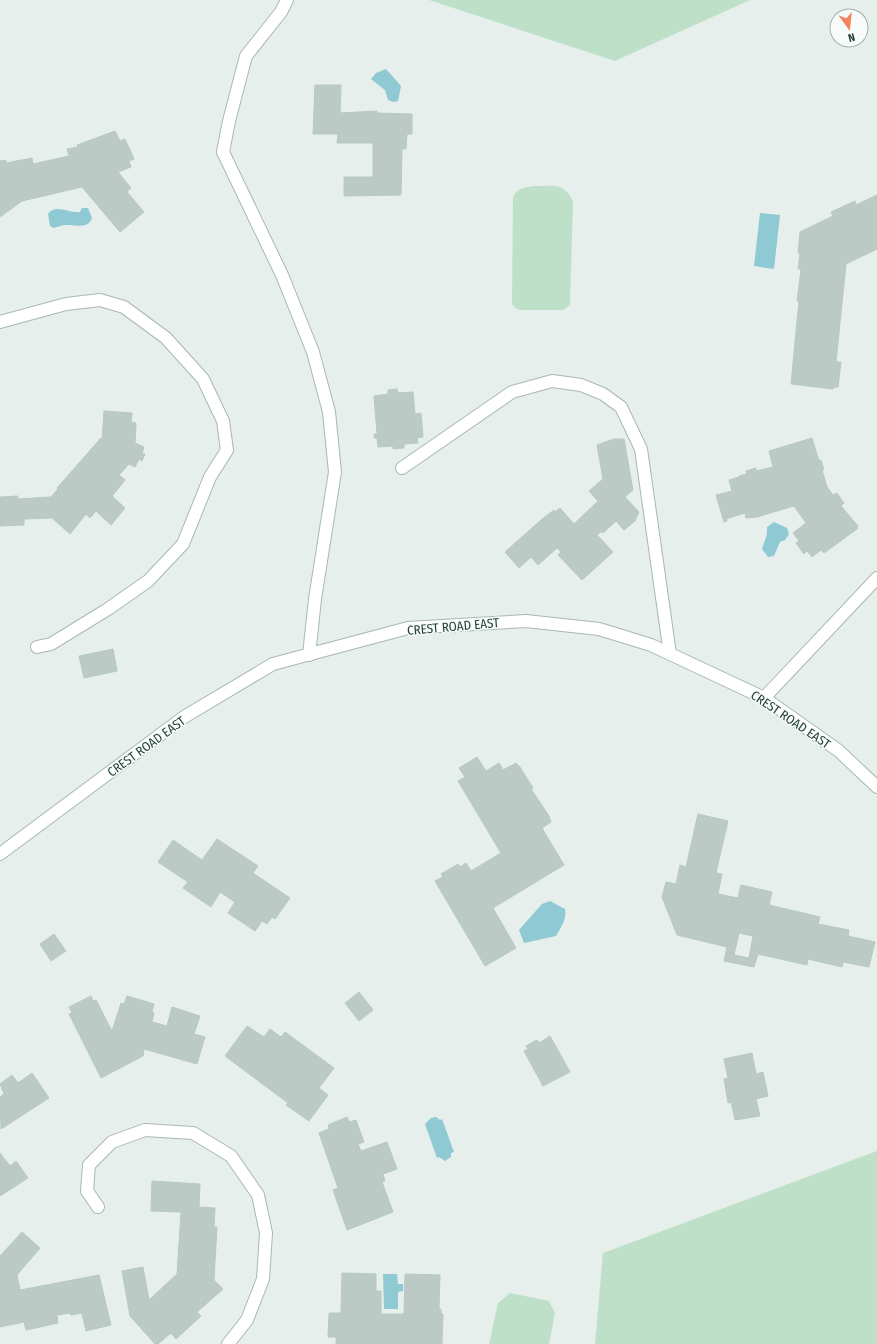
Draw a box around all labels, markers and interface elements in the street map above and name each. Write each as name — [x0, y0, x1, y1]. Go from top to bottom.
north arrow — [829, 8, 869, 48]
text: N — [847, 30, 856, 44]
street label: CREST ROAD EAST — [406, 615, 500, 638]
street label: CREST ROAD EAST — [748, 687, 833, 751]
street label: CREST ROAD EAST — [104, 713, 188, 780]

